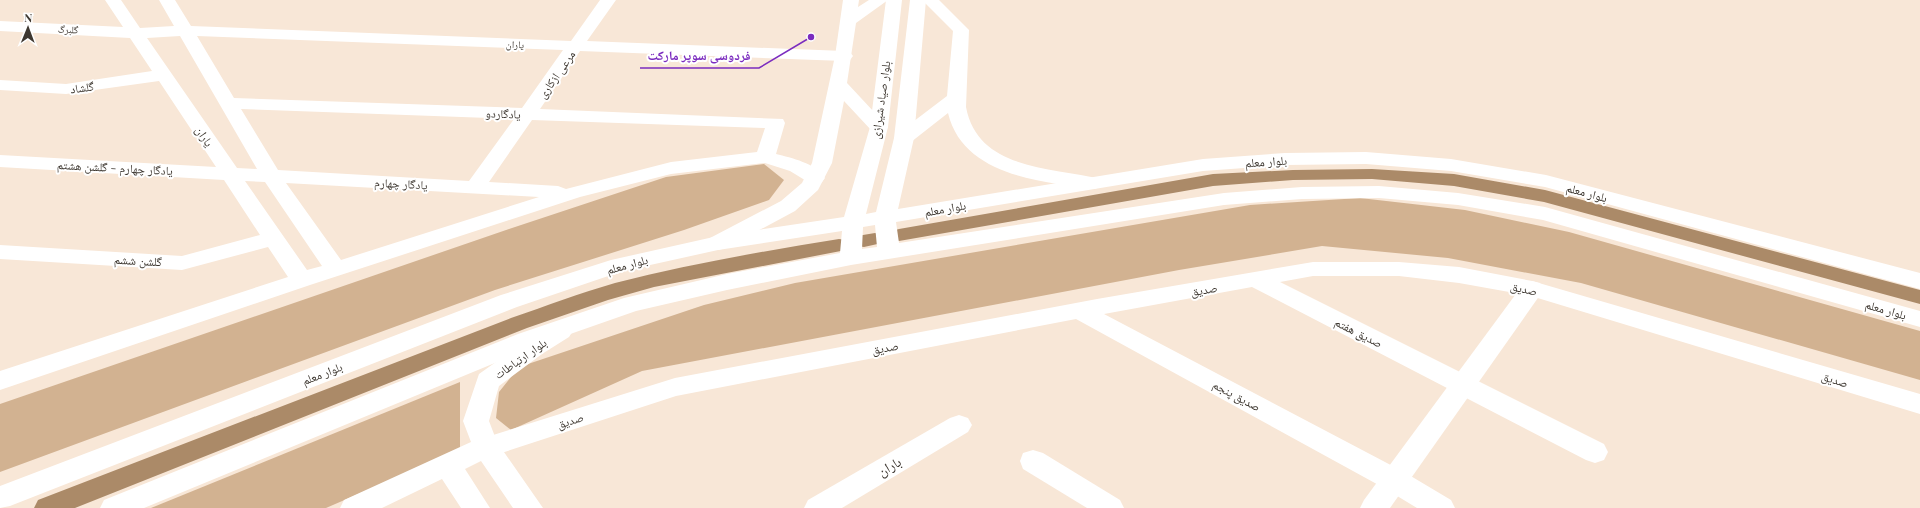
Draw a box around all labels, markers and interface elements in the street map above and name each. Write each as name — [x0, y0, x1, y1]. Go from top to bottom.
north arrow — [8, 8, 48, 48]
text: N — [24, 10, 32, 25]
street label: گلبرگ — [57, 21, 79, 37]
street label: یاران — [506, 37, 524, 51]
callout: فردوسی سوپر مارکت — [640, 43, 759, 68]
text: فردوسی سوپر مارکت — [647, 46, 751, 64]
street label: مرعی ازکاری — [534, 47, 578, 101]
street label: بلوار صیاد شیرازی — [867, 60, 894, 140]
street label: گلشاد — [69, 77, 95, 97]
street label: یادگار‌دو — [485, 104, 521, 122]
street label: یاران — [192, 123, 218, 150]
street label: بلوار معلم — [1244, 152, 1288, 171]
street label: یادگار چهارم - گلشن هشتم — [57, 156, 174, 179]
street label: یادگار چهارم — [374, 174, 428, 193]
street label: بلوار معلم — [1564, 179, 1609, 206]
street label: بلوار معلم — [923, 196, 967, 221]
street label: گلشن ششم — [114, 251, 162, 270]
street label: بلوار معلم — [605, 251, 650, 278]
street label: صدیق — [1509, 277, 1539, 299]
street label: صدیق — [1189, 279, 1219, 299]
street label: بلوار معلم — [1863, 296, 1908, 323]
street label: صدیق هفتم — [1332, 313, 1385, 352]
street label: بلوار ارتباطات — [491, 334, 550, 382]
street label: صدیق — [870, 337, 900, 358]
street label: بلوار معلم — [299, 358, 345, 389]
street label: صدیق — [1820, 367, 1850, 391]
street label: صدیق پنجم — [1210, 376, 1264, 415]
street label: صدیق — [555, 408, 585, 432]
street label: باران — [874, 452, 904, 480]

